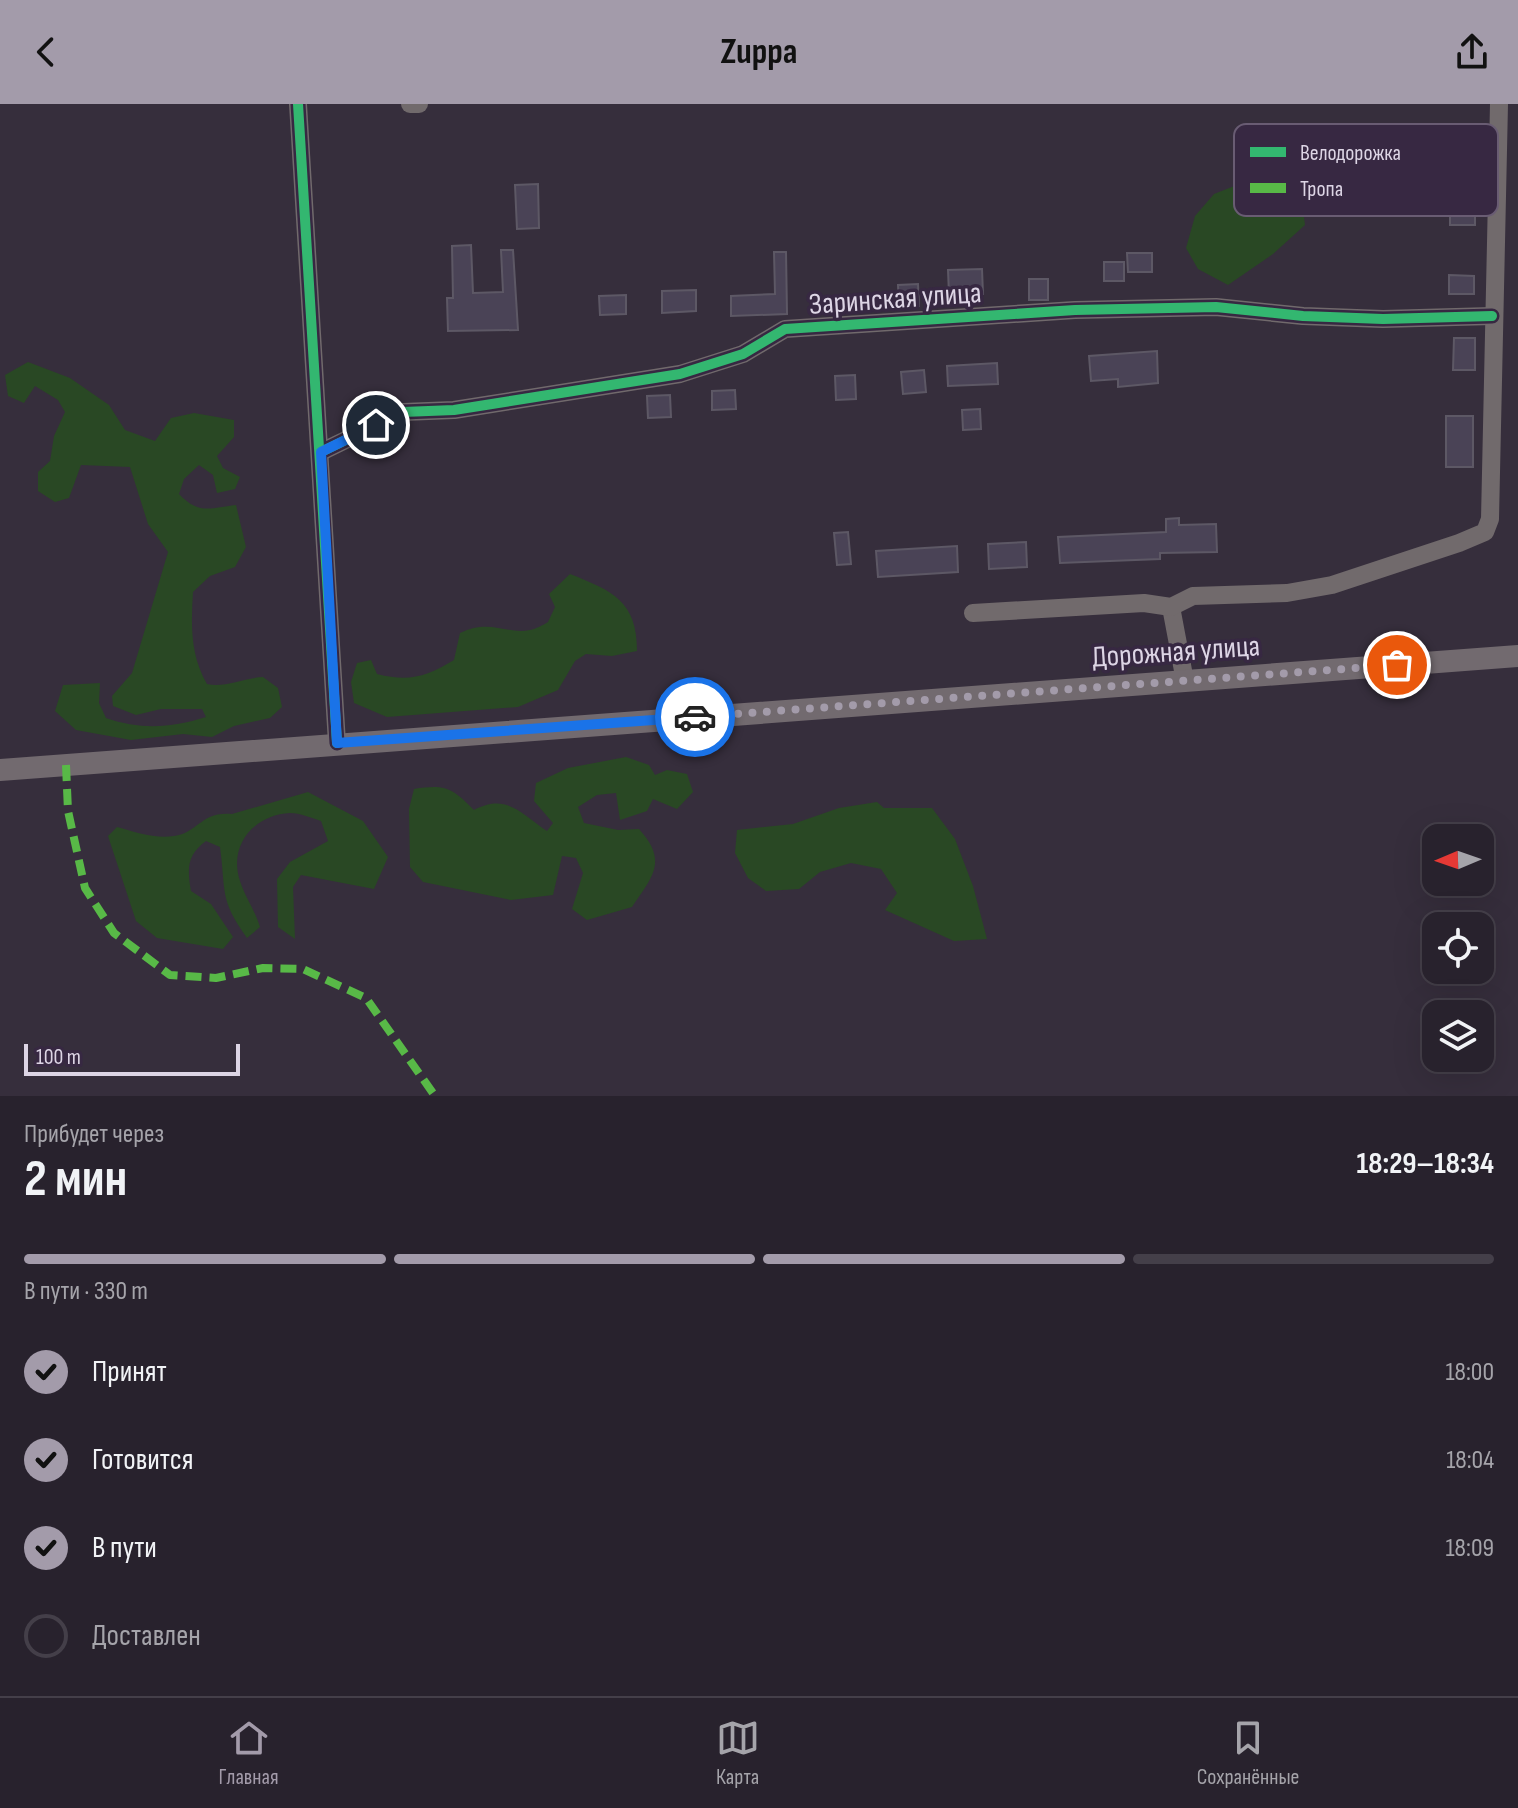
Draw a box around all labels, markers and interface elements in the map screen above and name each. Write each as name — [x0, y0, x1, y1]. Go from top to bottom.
icon: back — [24, 30, 68, 74]
icon: share — [1450, 30, 1494, 74]
text: Zuppa — [720, 31, 798, 74]
legend — [1234, 124, 1498, 216]
text: Велодорожка — [1300, 140, 1401, 167]
text: Тропа — [1300, 176, 1343, 203]
street label: Заринская улица — [808, 275, 983, 323]
pin — [342, 391, 410, 459]
icon: home — [354, 403, 398, 447]
street label: Дорожная улица — [1091, 628, 1261, 676]
pin — [1363, 631, 1431, 699]
icon: bag — [1375, 643, 1419, 687]
courier — [655, 677, 735, 757]
icon: car — [673, 695, 717, 739]
north arrow — [1422, 824, 1494, 896]
map controls — [1422, 824, 1494, 1072]
button: locate — [1422, 912, 1494, 984]
button: layers — [1422, 1000, 1494, 1072]
scale bar — [24, 1040, 240, 1076]
text: 100 m — [36, 1044, 81, 1071]
text: Прибудет через — [24, 1119, 164, 1150]
text: 18:29–18:34 — [1357, 1146, 1494, 1182]
text: 2 мин — [24, 1148, 127, 1211]
text: В пути · 330 m — [24, 1276, 148, 1307]
icon: check — [24, 1350, 68, 1394]
text: Принят — [92, 1354, 167, 1390]
text: 18:00 — [1445, 1357, 1494, 1388]
icon: check — [24, 1438, 68, 1482]
text: Готовится — [92, 1442, 193, 1478]
text: 18:04 — [1446, 1445, 1494, 1476]
icon: check — [24, 1526, 68, 1570]
text: В пути — [92, 1530, 157, 1566]
text: 18:09 — [1446, 1533, 1494, 1564]
text: Доставлен — [92, 1618, 201, 1654]
tab: Главная — [219, 1716, 279, 1791]
tab: Карта — [716, 1716, 760, 1791]
tab: Сохранённые — [1197, 1716, 1299, 1791]

